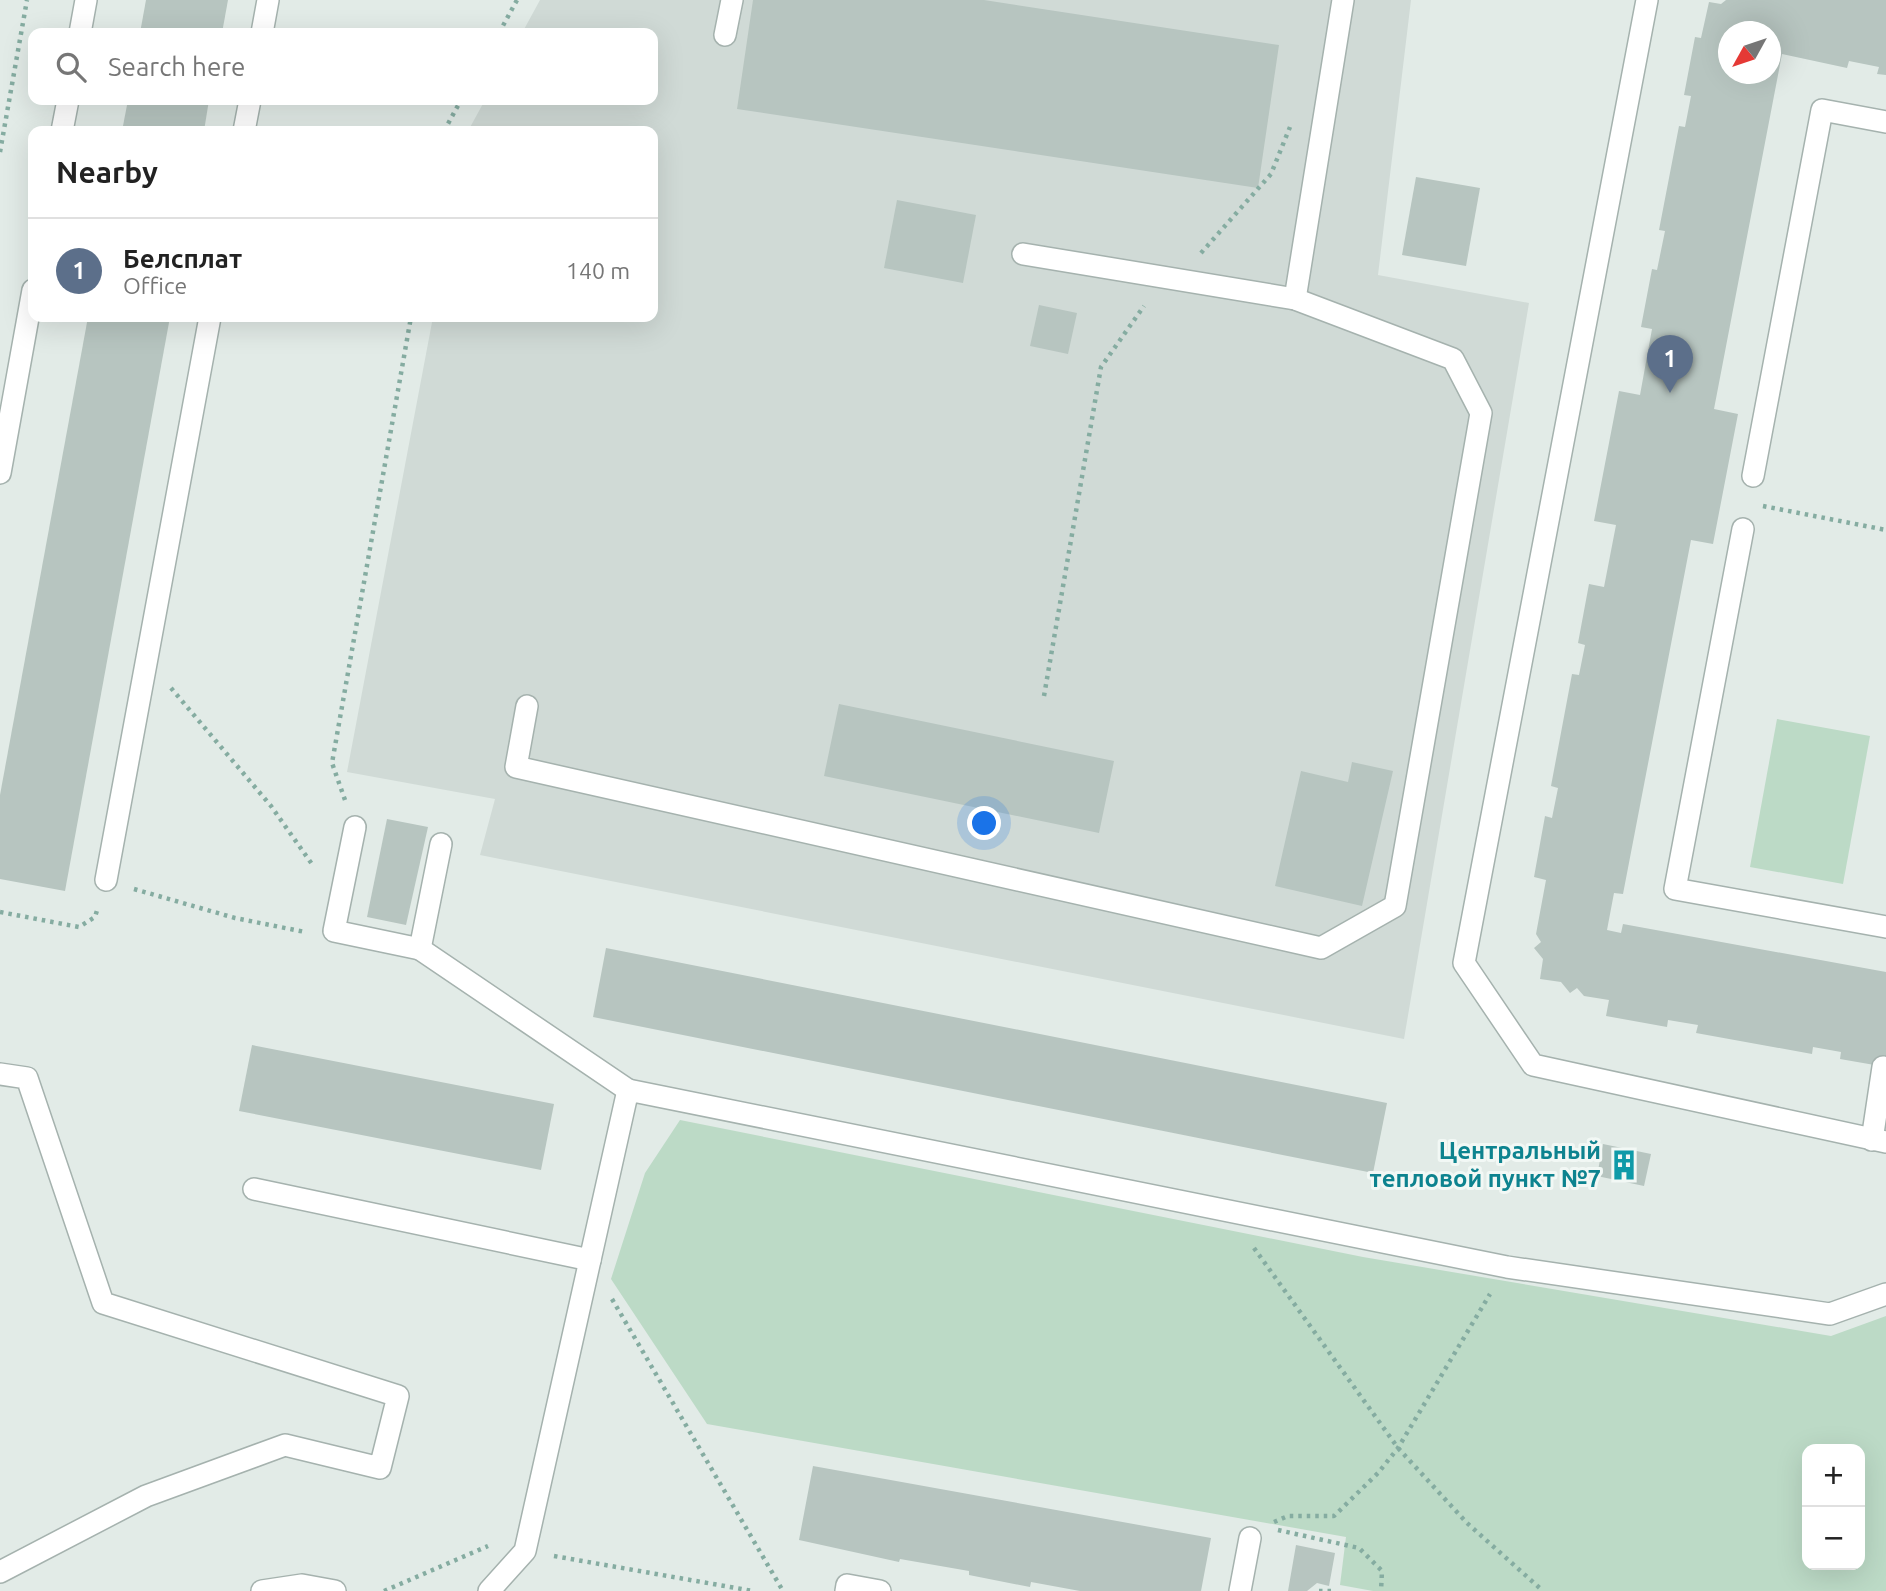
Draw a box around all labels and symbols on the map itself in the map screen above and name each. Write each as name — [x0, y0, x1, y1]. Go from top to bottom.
north arrow — [1718, 21, 1781, 84]
pin: 1 — [1647, 335, 1693, 393]
your location — [967, 806, 1001, 840]
place label: Центральный тепловой пункт №7 — [1370, 1137, 1601, 1192]
building icon: Центральный тепловой пункт №7 — [1607, 1148, 1641, 1182]

